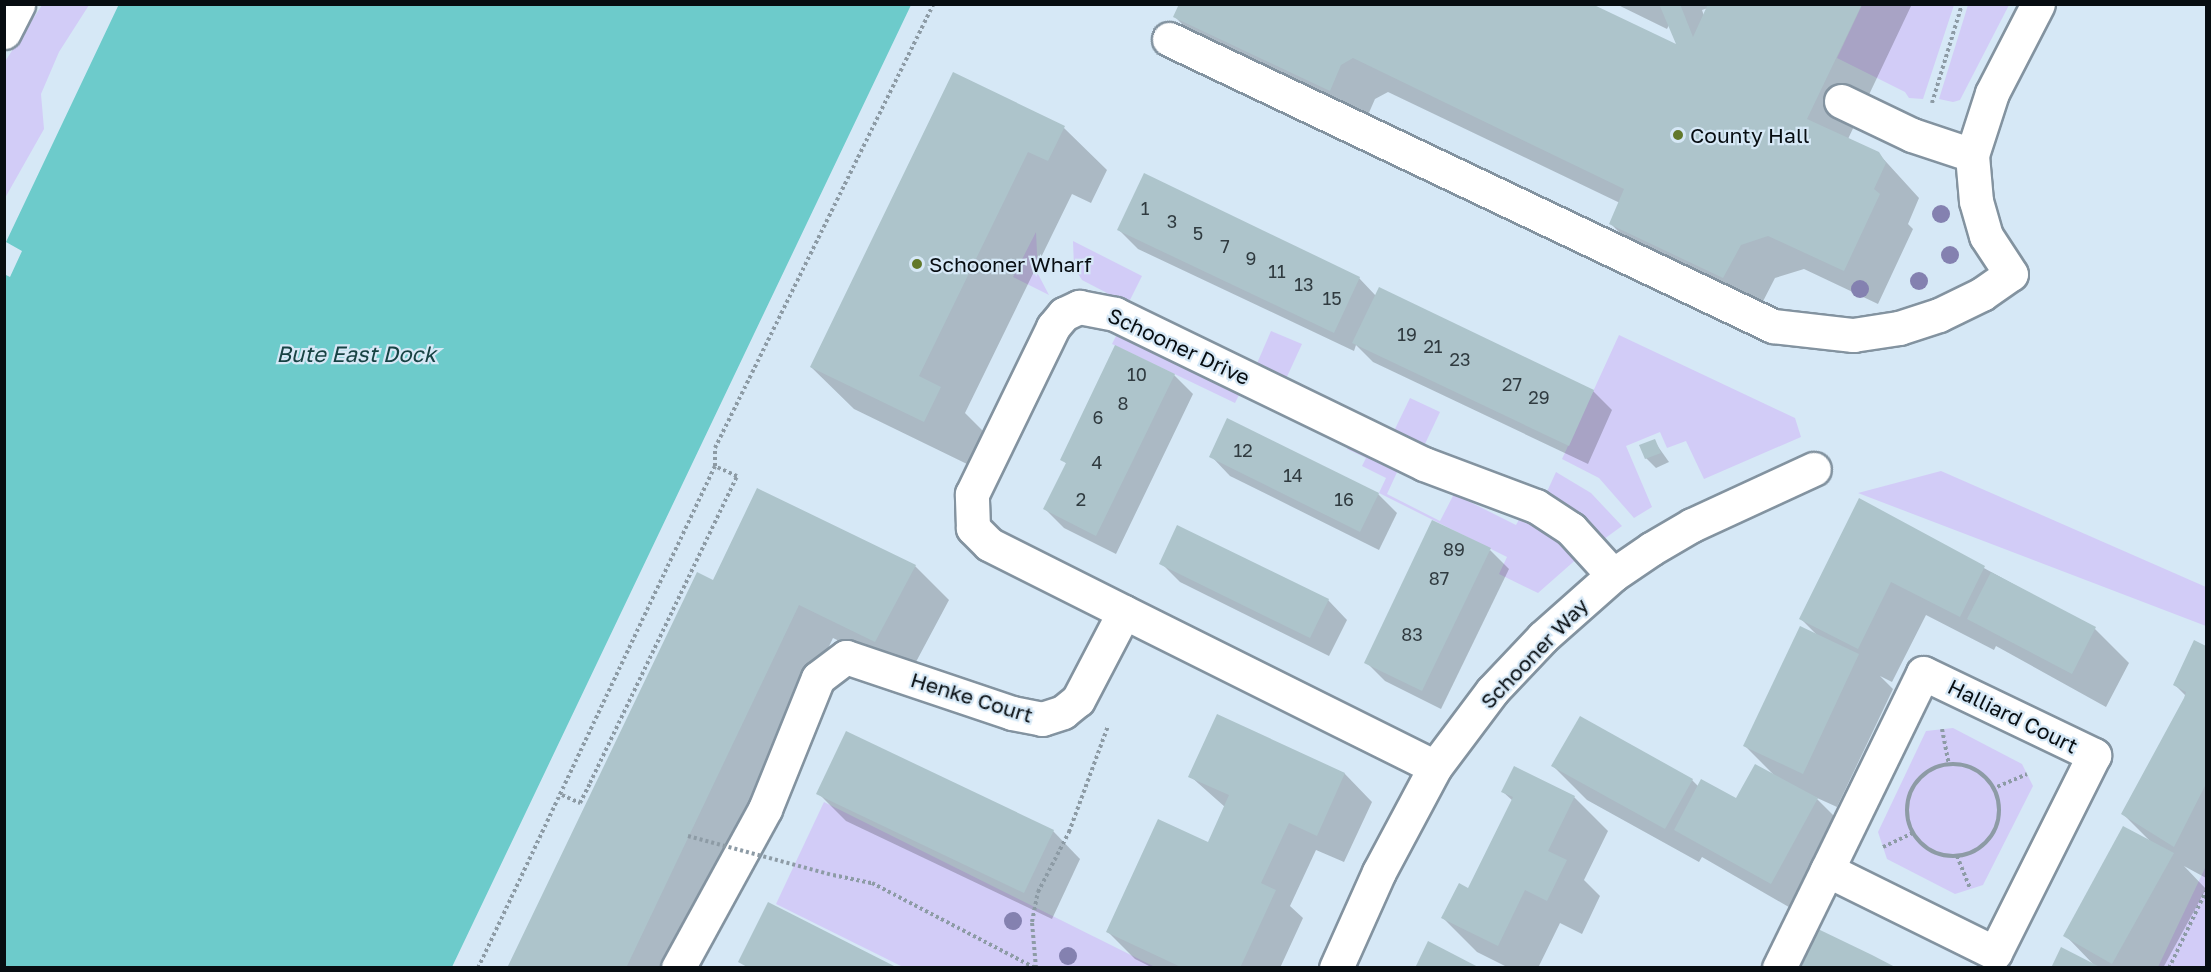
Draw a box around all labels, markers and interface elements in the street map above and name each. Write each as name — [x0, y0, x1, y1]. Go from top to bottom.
place label: County Hall — [1690, 122, 1809, 148]
marker: County Hall — [1671, 128, 1685, 142]
house number: 1 — [1141, 197, 1149, 219]
house number: 3 — [1167, 210, 1177, 232]
house number: 5 — [1193, 222, 1203, 244]
house number: 7 — [1220, 235, 1230, 257]
house number: 9 — [1246, 247, 1256, 269]
place label: Schooner Wharf — [929, 251, 1092, 277]
marker: Schooner Wharf — [910, 257, 924, 271]
house number: 11 — [1268, 260, 1286, 282]
house number: 13 — [1294, 273, 1314, 295]
house number: 15 — [1322, 287, 1342, 309]
street label: Schooner Drive — [1104, 302, 1254, 390]
house number: 19 — [1397, 323, 1417, 345]
house number: 21 — [1423, 335, 1443, 357]
water label: Bute East Dock — [276, 341, 436, 367]
house number: 23 — [1450, 348, 1470, 370]
house number: 10 — [1127, 363, 1147, 385]
house number: 27 — [1502, 373, 1522, 395]
house number: 29 — [1528, 386, 1550, 408]
house number: 8 — [1118, 392, 1128, 414]
house number: 6 — [1093, 406, 1103, 428]
house number: 12 — [1233, 439, 1253, 461]
house number: 4 — [1092, 451, 1102, 473]
house number: 14 — [1283, 464, 1303, 486]
house number: 2 — [1076, 488, 1086, 510]
house number: 16 — [1334, 488, 1354, 510]
house number: 89 — [1443, 538, 1465, 560]
house number: 87 — [1429, 567, 1449, 589]
street label: Schooner Way — [1475, 592, 1593, 714]
house number: 83 — [1401, 623, 1423, 645]
street label: Henke Court — [908, 666, 1036, 728]
street label: Halliard Court — [1944, 674, 2082, 758]

